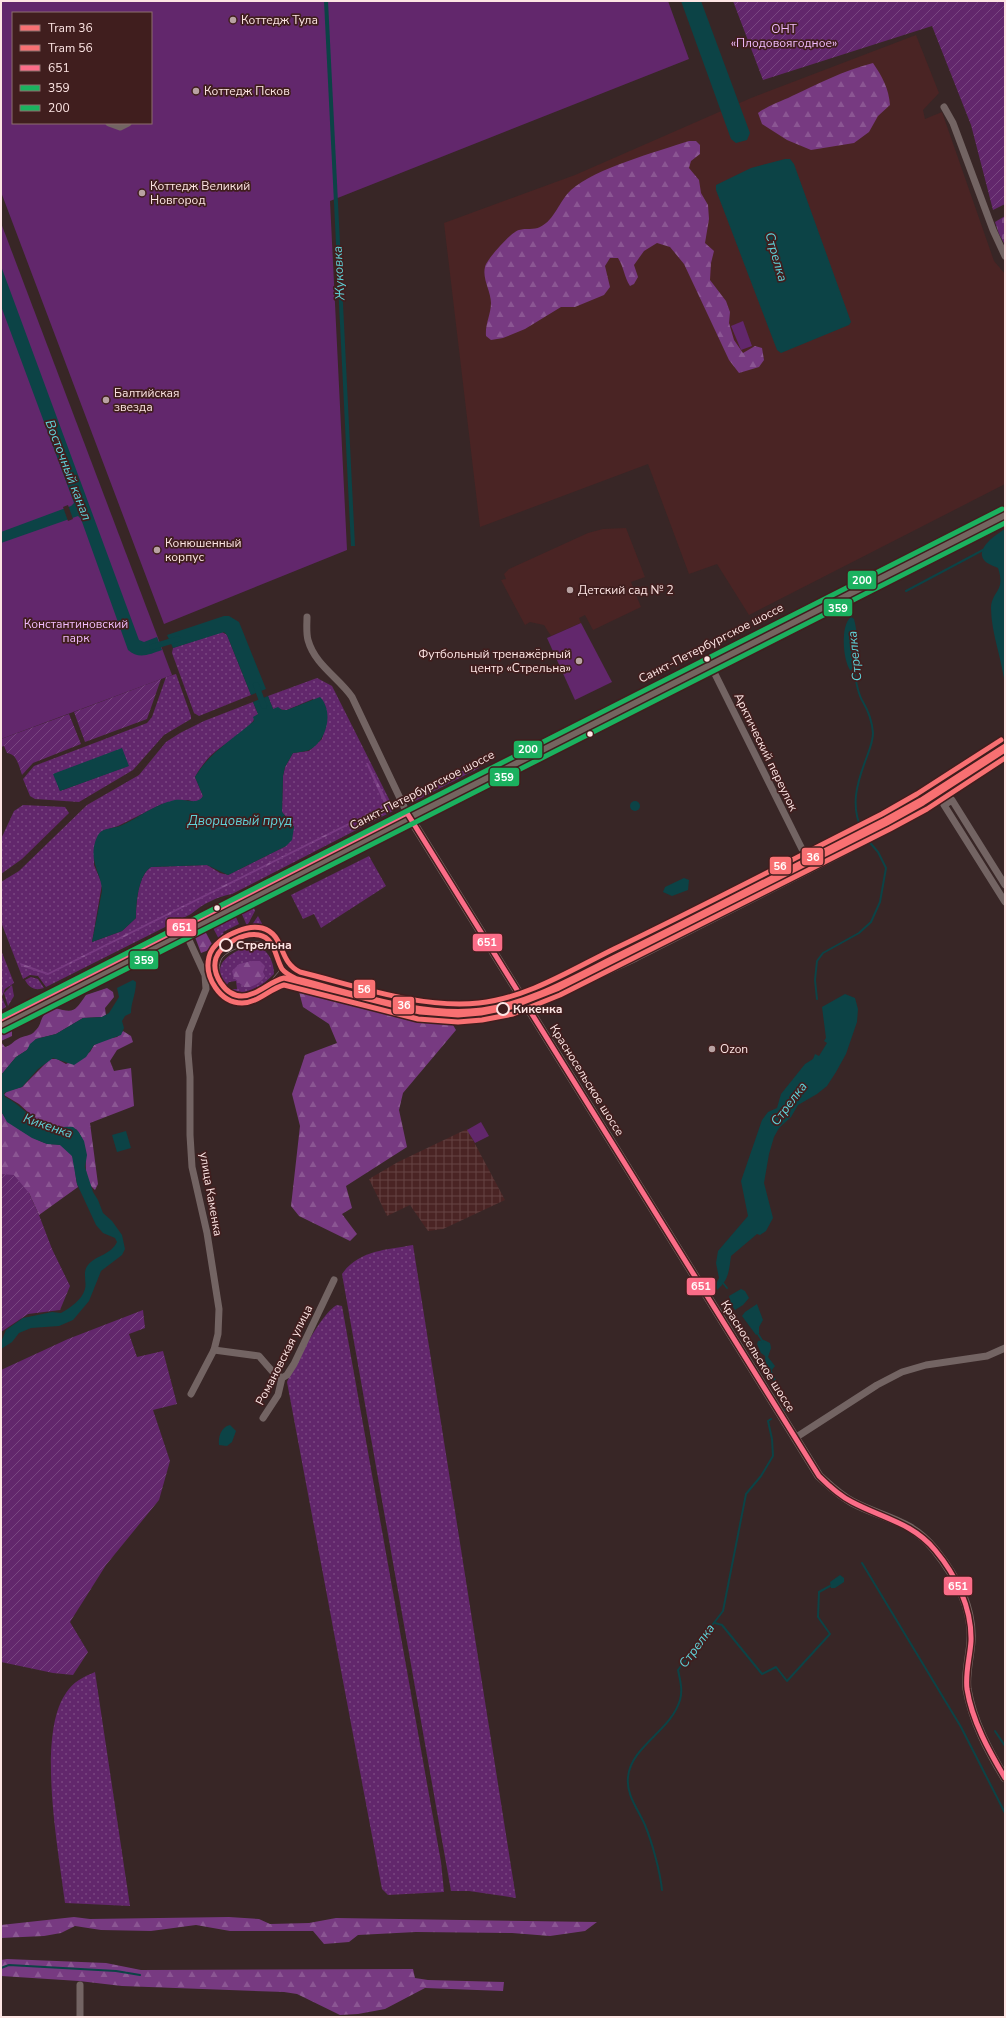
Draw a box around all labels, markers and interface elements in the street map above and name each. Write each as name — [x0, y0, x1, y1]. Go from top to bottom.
legend — [12, 12, 152, 124]
place label: Коттедж Тула — [241, 12, 318, 28]
marker: Коттедж Тула — [228, 15, 238, 25]
text: Tram 36 — [48, 20, 93, 36]
park label: ОНТ «Плодовоягодное» — [731, 21, 837, 51]
text: Tram 56 — [48, 40, 93, 56]
text: 651 — [48, 60, 70, 76]
text: 359 — [48, 80, 70, 96]
place label: Коттедж Псков — [204, 83, 290, 99]
marker: Коттедж Псков — [191, 86, 201, 96]
text: 200 — [48, 100, 70, 116]
place label: Коттедж Великий Новгород — [150, 178, 250, 208]
marker: Коттедж Великий Новгород — [137, 188, 147, 198]
water label: Стрелка — [760, 230, 792, 284]
water label: Жуковка — [329, 245, 349, 302]
place label: Балтийская звезда — [114, 385, 180, 415]
marker: Балтийская звезда — [101, 395, 111, 405]
water label: Восточный канал — [41, 417, 95, 523]
place label: Конюшенный корпус — [165, 535, 242, 565]
marker: Конюшенный корпус — [152, 545, 162, 555]
line badge: 200 — [847, 570, 877, 590]
text: 200 — [852, 573, 872, 588]
place label: Детский сад № 2 — [578, 582, 674, 598]
marker: Детский сад № 2 — [565, 585, 575, 595]
line badge: 359 — [823, 598, 853, 617]
street label: Санкт-Петербургское шоссе — [636, 599, 786, 687]
text: 359 — [828, 601, 848, 616]
park label: Константиновский парк — [24, 616, 128, 646]
water label: Стрелка — [843, 630, 867, 682]
place label: Футбольный тренажёрный центр «Стрельна» — [418, 646, 571, 676]
unlabelled marker — [702, 654, 712, 664]
marker: Футбольный тренажёрный центр «Стрельна» — [574, 656, 584, 666]
street label: Арктический переулок — [730, 690, 802, 814]
unlabelled marker — [585, 729, 595, 739]
line badge: 200 — [513, 740, 543, 759]
text: 200 — [518, 742, 538, 757]
street label: Санкт-Петербургское шоссе — [347, 746, 497, 834]
line badge: 359 — [489, 767, 520, 787]
text: 359 — [494, 770, 514, 785]
water label: Дворцовый пруд — [187, 812, 292, 830]
line badge: 36 — [801, 847, 824, 866]
text: 36 — [806, 850, 820, 865]
line badge: 56 — [769, 856, 792, 875]
text: 56 — [773, 859, 787, 874]
unlabelled marker — [212, 903, 222, 913]
line badge: 651 — [166, 918, 197, 937]
text: 651 — [172, 920, 192, 935]
line badge: 651 — [472, 933, 503, 952]
text: 651 — [477, 935, 497, 950]
place label: Стрельна — [236, 937, 292, 953]
marker: Стрельна — [219, 938, 233, 952]
line badge: 359 — [129, 950, 159, 970]
text: 359 — [134, 953, 154, 968]
line badge: 56 — [353, 979, 376, 999]
text: 56 — [357, 982, 371, 997]
line badge: 36 — [392, 996, 415, 1015]
text: 36 — [397, 998, 411, 1013]
place label: Кикенка — [513, 1001, 562, 1017]
marker: Кикенка — [496, 1002, 510, 1016]
street label: Красносельское шоссе — [546, 1021, 628, 1139]
place label: Ozon — [720, 1041, 748, 1057]
marker: Ozon — [707, 1044, 717, 1054]
water label: Стрелка — [767, 1078, 811, 1130]
water label: Кикенка — [21, 1109, 75, 1143]
street label: улица Каменка — [196, 1151, 226, 1237]
line badge: 651 — [686, 1277, 716, 1296]
text: 651 — [691, 1279, 711, 1294]
street label: Красносельское шоссе — [717, 1297, 799, 1415]
street label: Романовская улица — [252, 1302, 316, 1408]
line badge: 651 — [943, 1576, 973, 1596]
text: 651 — [948, 1579, 968, 1594]
water label: Стрелка — [675, 1620, 719, 1672]

